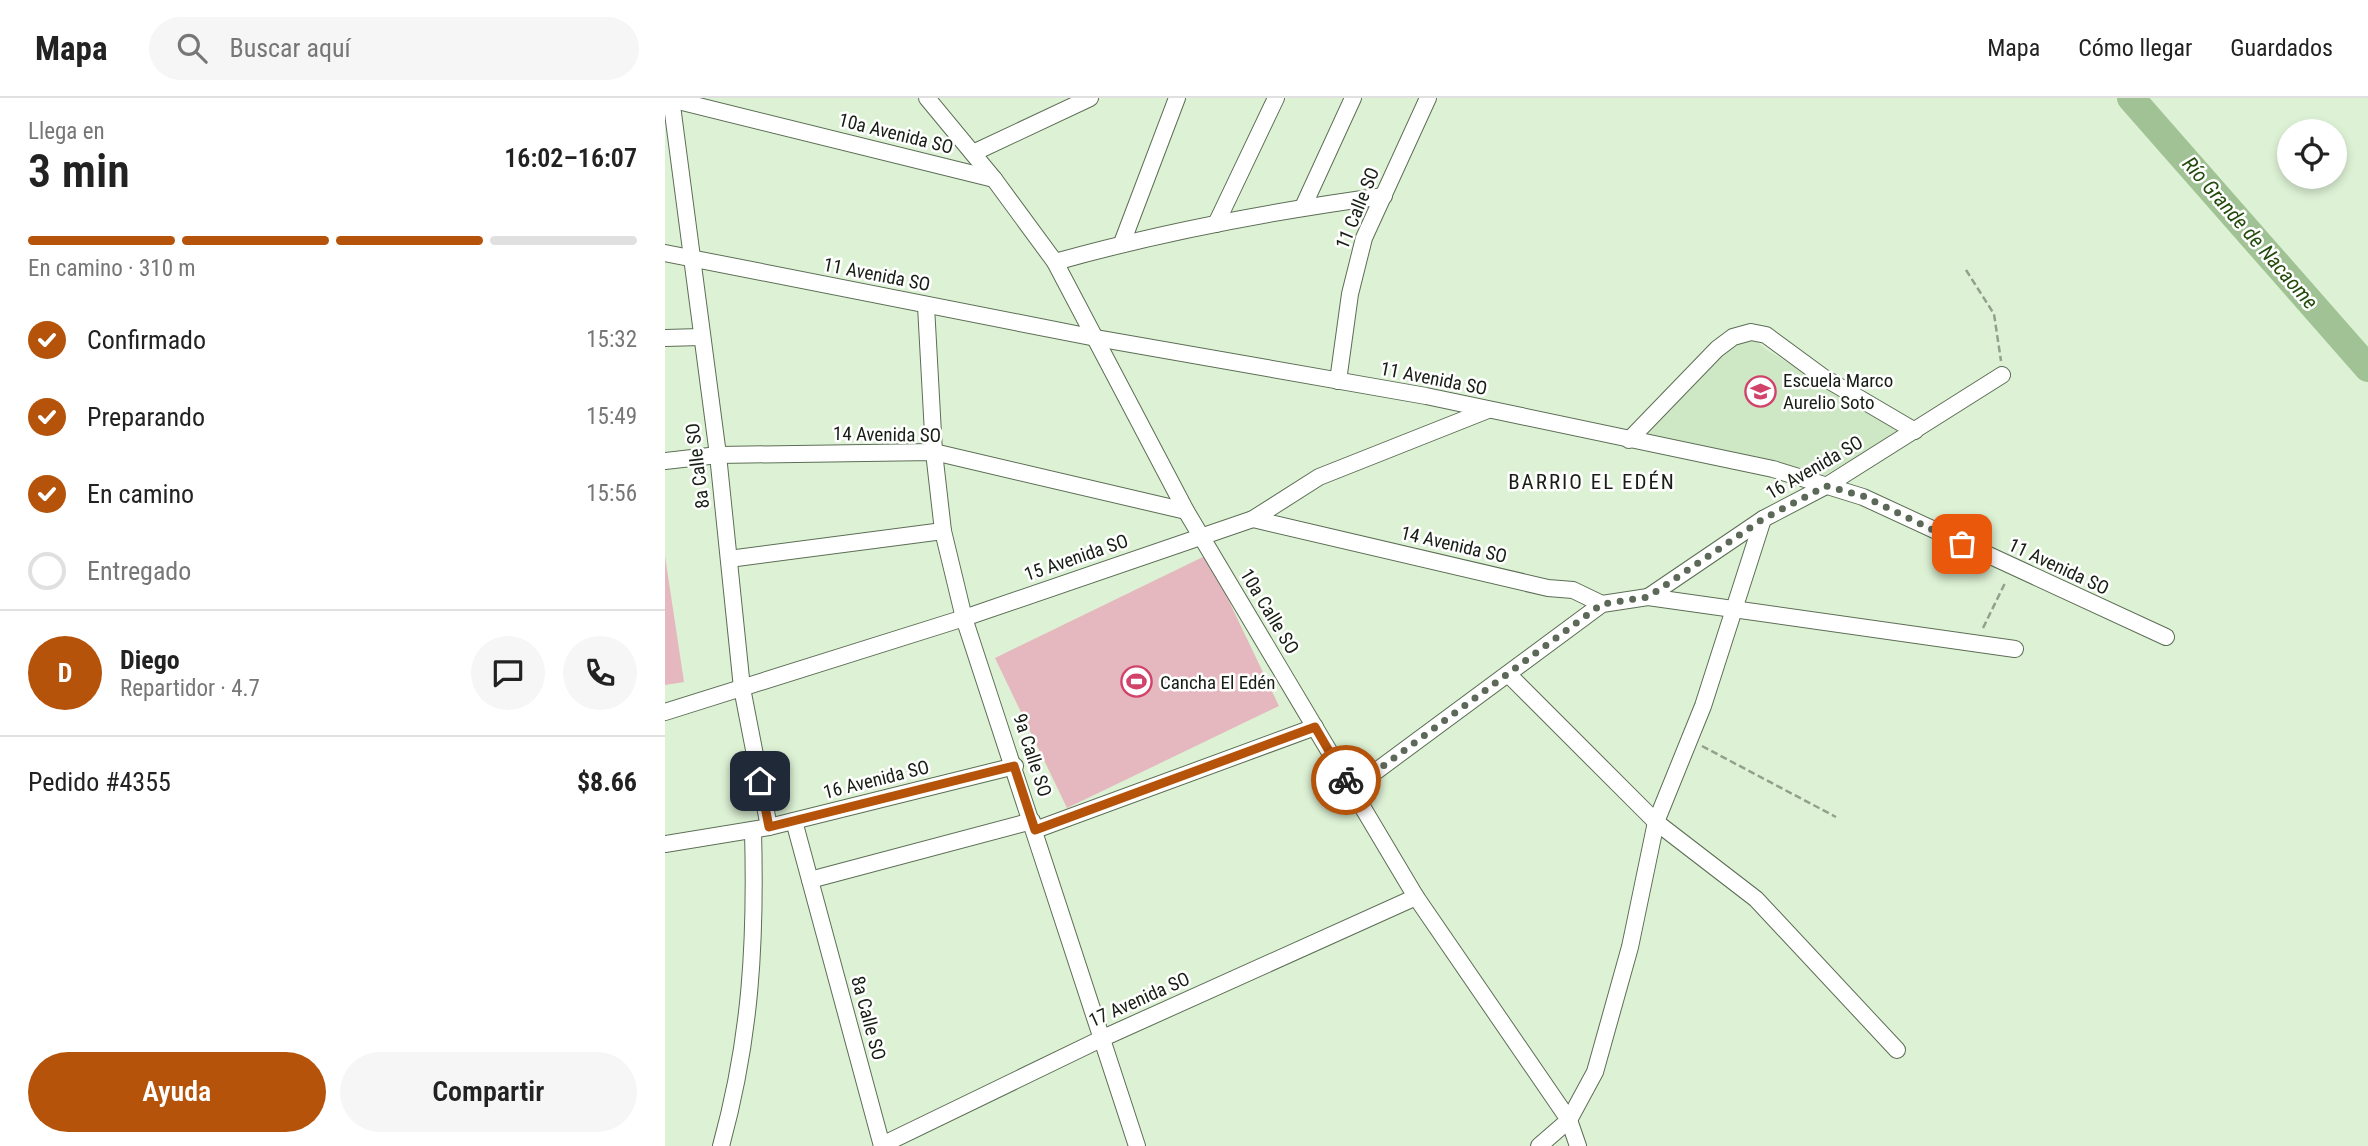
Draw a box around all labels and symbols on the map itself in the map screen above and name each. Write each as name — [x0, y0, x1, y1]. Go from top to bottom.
street label: 10a Avenida SO — [836, 108, 956, 159]
water label: Río Grande de Nacaome — [2177, 152, 2323, 314]
street label: 11 Calle SO — [1331, 164, 1384, 252]
street label: 11 Avenida SO — [822, 253, 932, 296]
street label: 11 Avenida SO — [1379, 357, 1489, 400]
place label: Escuela Marco Aurelio Soto — [1783, 369, 1893, 414]
school or university icon: Escuela Marco Aurelio Soto — [1743, 374, 1777, 408]
street label: 8a Calle SO — [681, 422, 714, 510]
street label: 14 Avenida SO — [833, 422, 941, 447]
street label: 16 Avenida SO — [1762, 430, 1867, 504]
district label: BARRIO EL EDÉN — [1508, 470, 1676, 494]
pin — [1932, 514, 1992, 574]
street label: 14 Avenida SO — [1399, 521, 1509, 568]
street label: 15 Avenida SO — [1021, 529, 1131, 586]
street label: 11 Avenida SO — [2005, 533, 2113, 600]
street label: 10a Calle SO — [1235, 564, 1304, 658]
sports icon: Cancha El Edén — [1120, 665, 1154, 699]
place label: Cancha El Edén — [1160, 671, 1275, 694]
street label: 9a Calle SO — [1008, 711, 1057, 800]
courier — [1311, 745, 1381, 815]
pin — [730, 751, 790, 811]
street label: 16 Avenida SO — [821, 755, 931, 804]
street label: 17 Avenida SO — [1085, 967, 1193, 1032]
street label: 8a Calle SO — [846, 974, 891, 1063]

